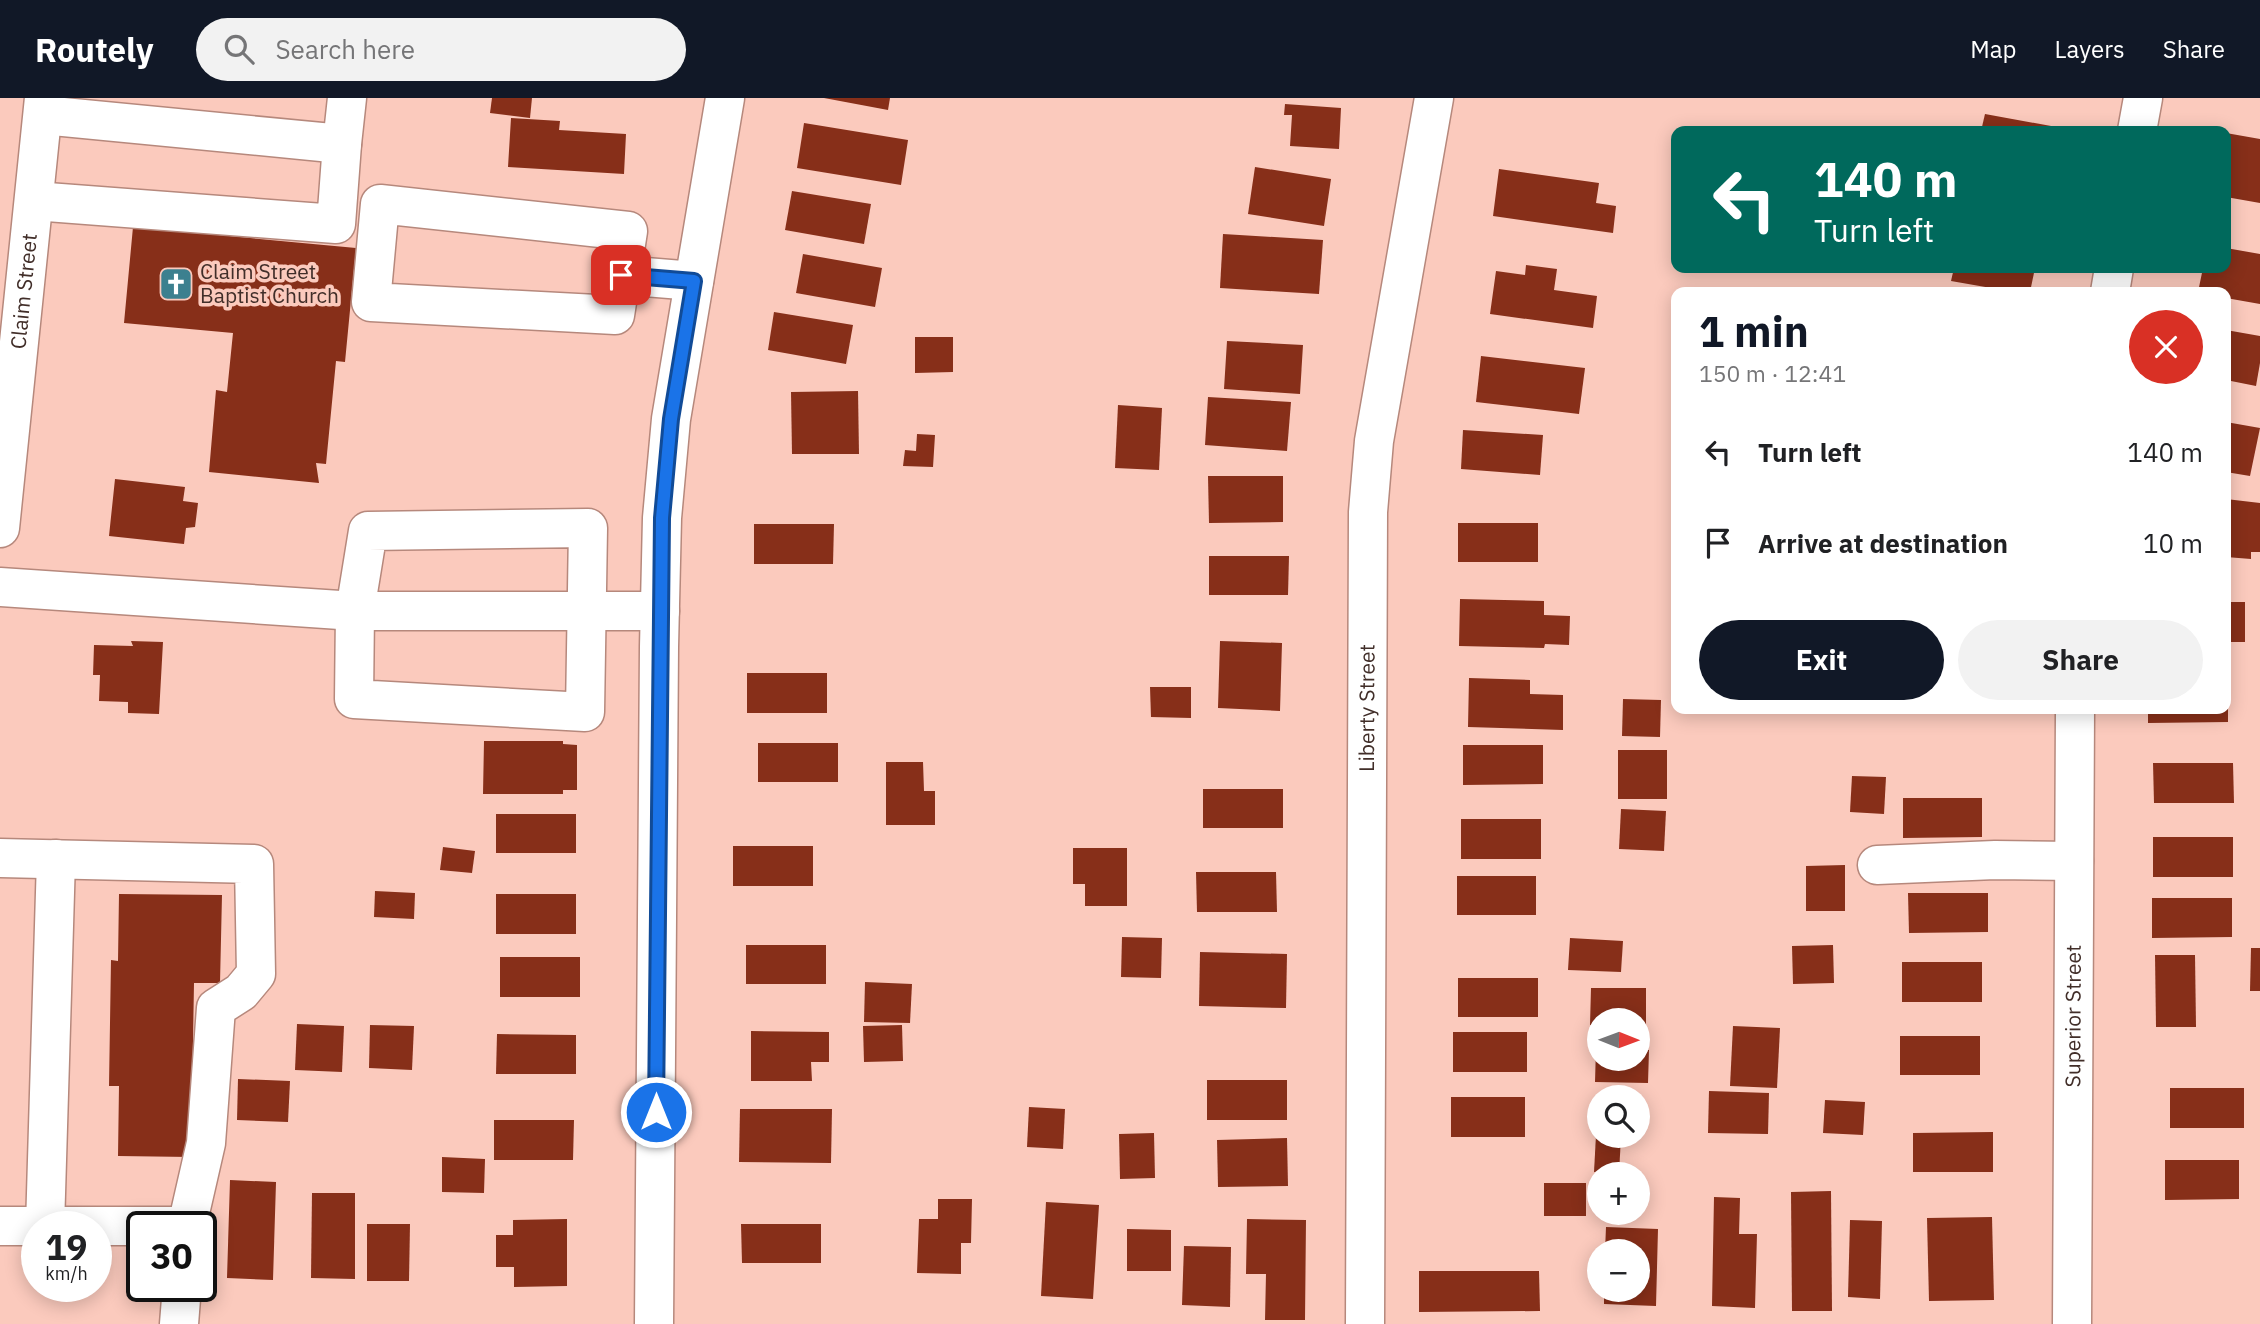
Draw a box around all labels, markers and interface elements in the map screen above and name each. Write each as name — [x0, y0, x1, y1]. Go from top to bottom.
search box — [196, 18, 686, 81]
text: Routely — [35, 28, 154, 71]
icon: search — [220, 30, 258, 68]
text: Search here — [276, 32, 415, 66]
text: Map — [1970, 33, 2017, 65]
text: Layers — [2055, 33, 2125, 65]
text: Share — [2163, 33, 2225, 65]
text: 140 m — [1814, 147, 1958, 210]
icon: left — [1699, 154, 1790, 245]
text: Turn left — [1814, 209, 1934, 251]
street label: Claim Street — [3, 232, 43, 350]
pin — [591, 245, 651, 305]
icon: arrive — [602, 256, 640, 294]
place label: Claim Street Baptist Church — [200, 257, 339, 309]
church icon: Claim Street Baptist Church — [157, 265, 195, 303]
text: 1 min — [1699, 304, 1809, 359]
button: close — [2129, 310, 2203, 384]
text: 150 m · 12:41 — [1699, 358, 1846, 388]
icon: left — [1699, 433, 1737, 471]
text: Turn left — [1758, 435, 1861, 469]
text: 140 m — [2127, 435, 2203, 469]
icon: arrive — [1699, 524, 1737, 562]
text: Arrive at destination — [1758, 526, 2008, 560]
text: 10 m — [2143, 526, 2203, 560]
button: Exit — [1699, 620, 1944, 700]
button: Share — [1958, 620, 2203, 700]
street label: Liberty Street — [1352, 644, 1381, 772]
street label: Superior Street — [2058, 944, 2087, 1088]
north arrow — [1587, 1008, 1650, 1071]
map controls — [1587, 1008, 1650, 1302]
position arrow — [619, 1075, 693, 1149]
button: search — [1587, 1085, 1650, 1148]
button: + — [1587, 1162, 1650, 1225]
speed limit sign: 30 — [126, 1211, 217, 1302]
text: 19 — [45, 1224, 88, 1270]
button: − — [1587, 1239, 1650, 1302]
text: km/h — [45, 1262, 88, 1285]

